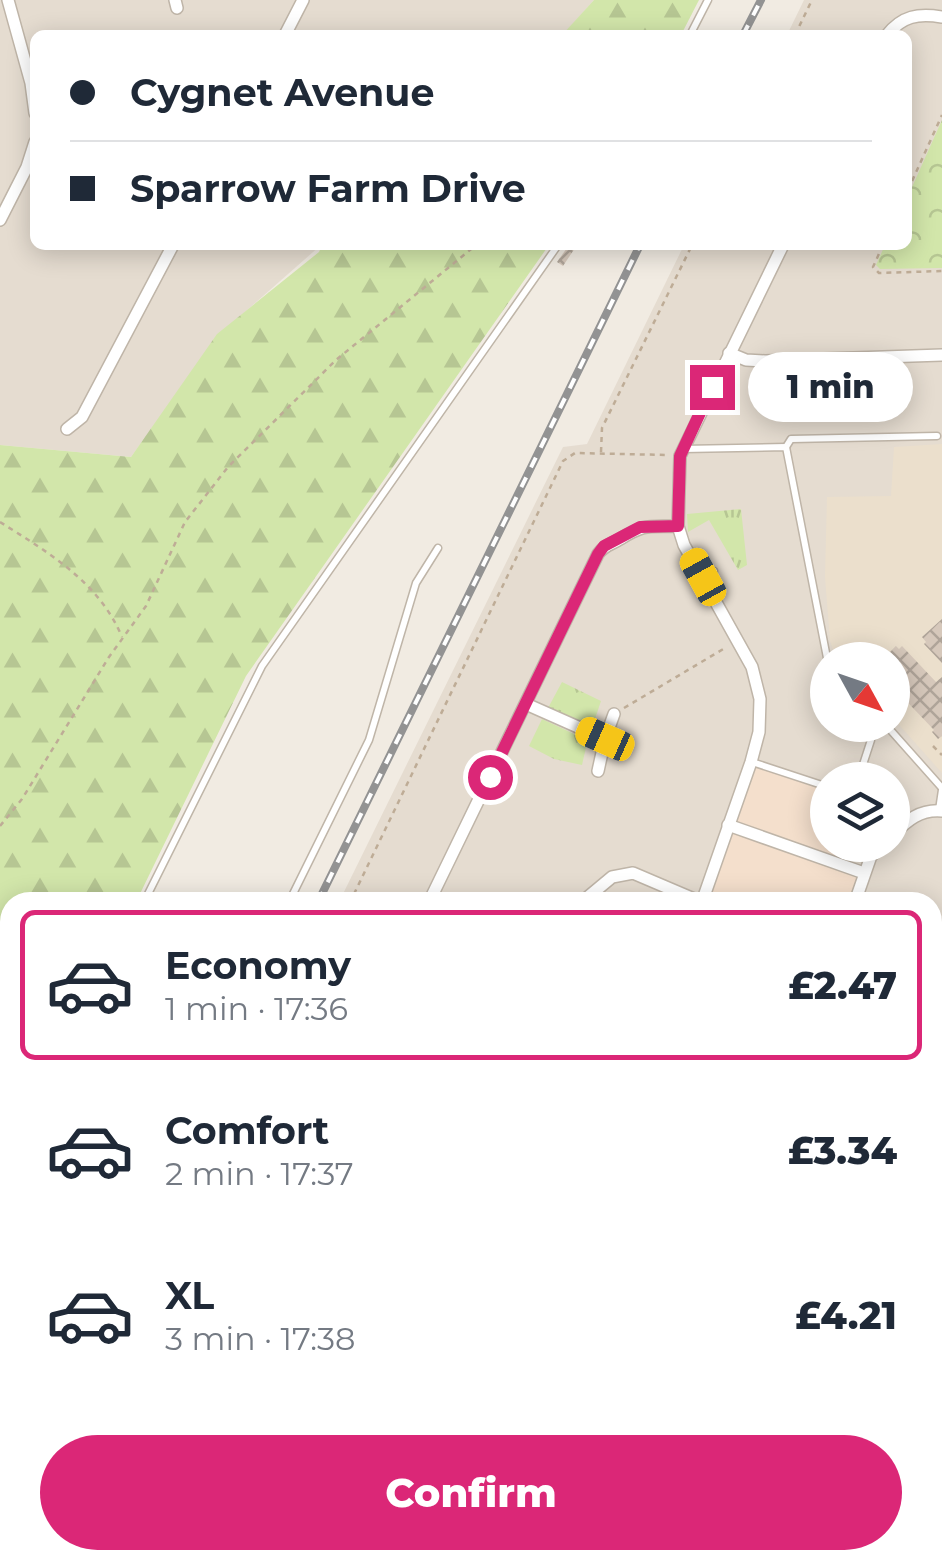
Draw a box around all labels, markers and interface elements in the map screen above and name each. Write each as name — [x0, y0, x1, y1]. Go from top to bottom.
text: Cygnet Avenue — [130, 69, 434, 116]
text: Sparrow Farm Drive — [130, 165, 526, 212]
callout: 1 min — [747, 352, 912, 422]
route end — [690, 365, 735, 410]
text: 1 min — [786, 367, 875, 406]
car — [675, 543, 731, 611]
north arrow — [810, 642, 910, 742]
map controls — [810, 642, 910, 862]
car — [571, 713, 639, 765]
route start — [468, 755, 513, 800]
button: layers — [810, 762, 910, 862]
icon: car — [45, 940, 135, 1030]
text: Economy — [165, 942, 351, 989]
text: £2.47 — [788, 962, 897, 1009]
text: 1 min · 17:36 — [165, 989, 348, 1028]
icon: car — [45, 1105, 135, 1195]
text: Comfort — [165, 1107, 329, 1154]
text: £3.34 — [788, 1127, 897, 1174]
text: 2 min · 17:37 — [165, 1154, 354, 1193]
icon: car — [45, 1270, 135, 1360]
text: XL — [165, 1272, 214, 1319]
text: £4.21 — [795, 1292, 897, 1339]
text: 3 min · 17:38 — [165, 1319, 355, 1358]
button: Confirm — [40, 1435, 902, 1550]

